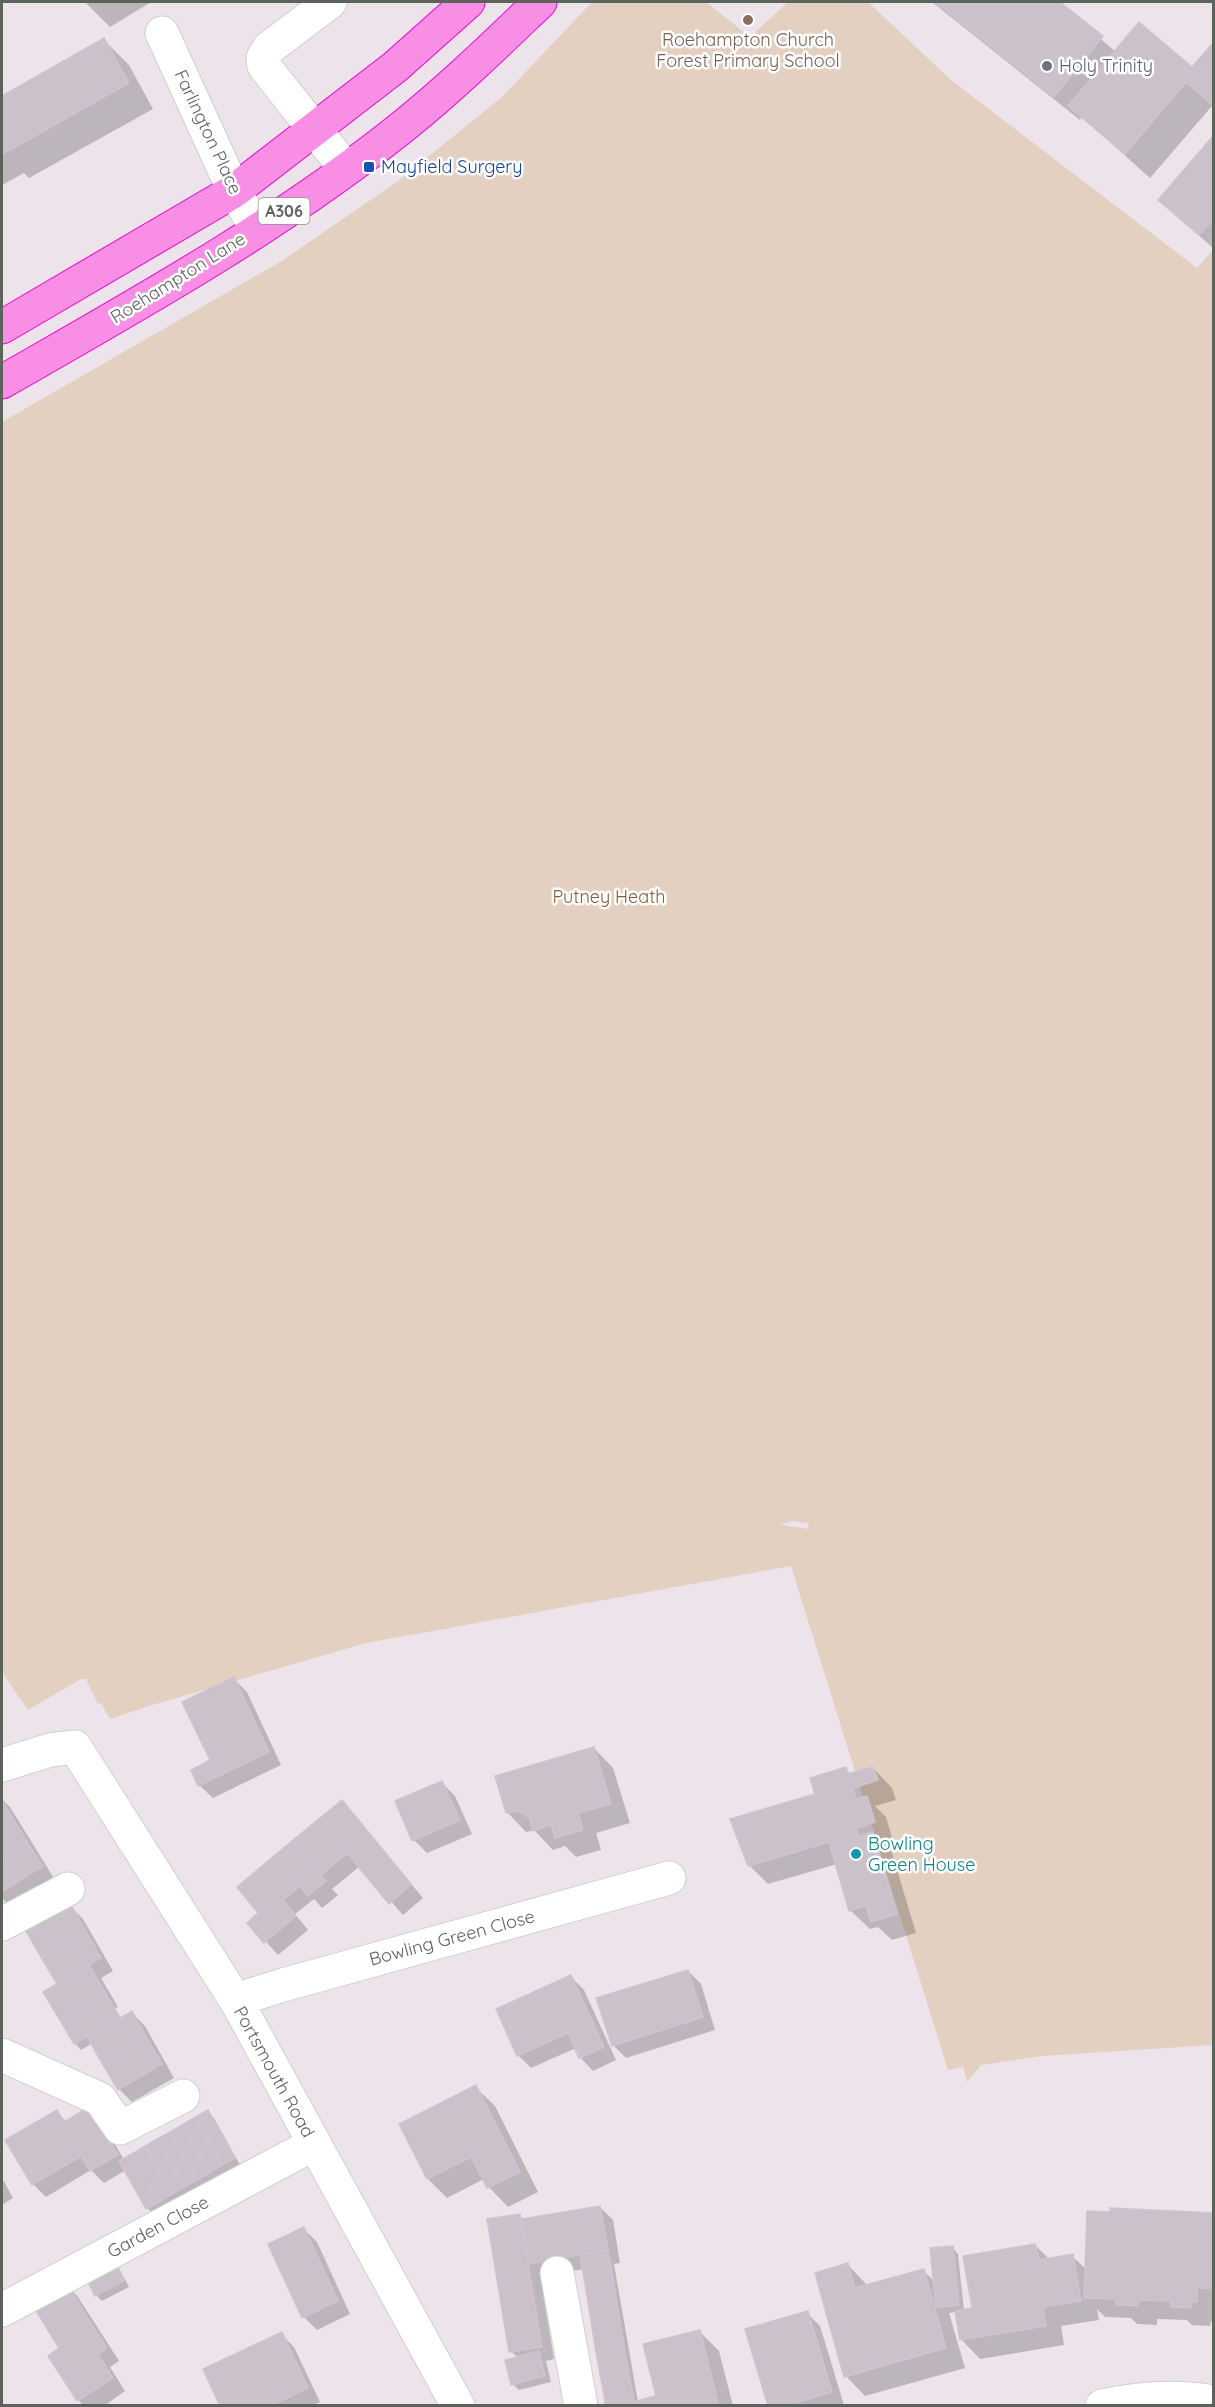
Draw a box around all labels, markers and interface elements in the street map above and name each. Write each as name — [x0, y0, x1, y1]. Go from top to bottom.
marker: Roehampton Church Forest Primary School — [741, 13, 755, 27]
place label: Roehampton Church Forest Primary School — [656, 28, 840, 72]
place label: Holy Trinity — [1059, 54, 1153, 77]
marker: Holy Trinity — [1040, 59, 1054, 73]
street label: Farlington Place — [170, 66, 247, 198]
place label: Mayfield Surgery — [381, 155, 523, 178]
marker: Mayfield Surgery — [362, 160, 376, 174]
road number: A306 — [258, 198, 310, 224]
street label: Roehampton Lane — [106, 227, 249, 328]
park label: Putney Heath — [552, 885, 666, 908]
place label: Bowling Green House — [868, 1832, 975, 1876]
marker: Bowling Green House — [849, 1847, 863, 1861]
street label: Bowling Green Close — [367, 1904, 537, 1971]
street label: Portsmouth Road — [229, 2002, 320, 2141]
street label: Garden Close — [103, 2190, 213, 2263]

